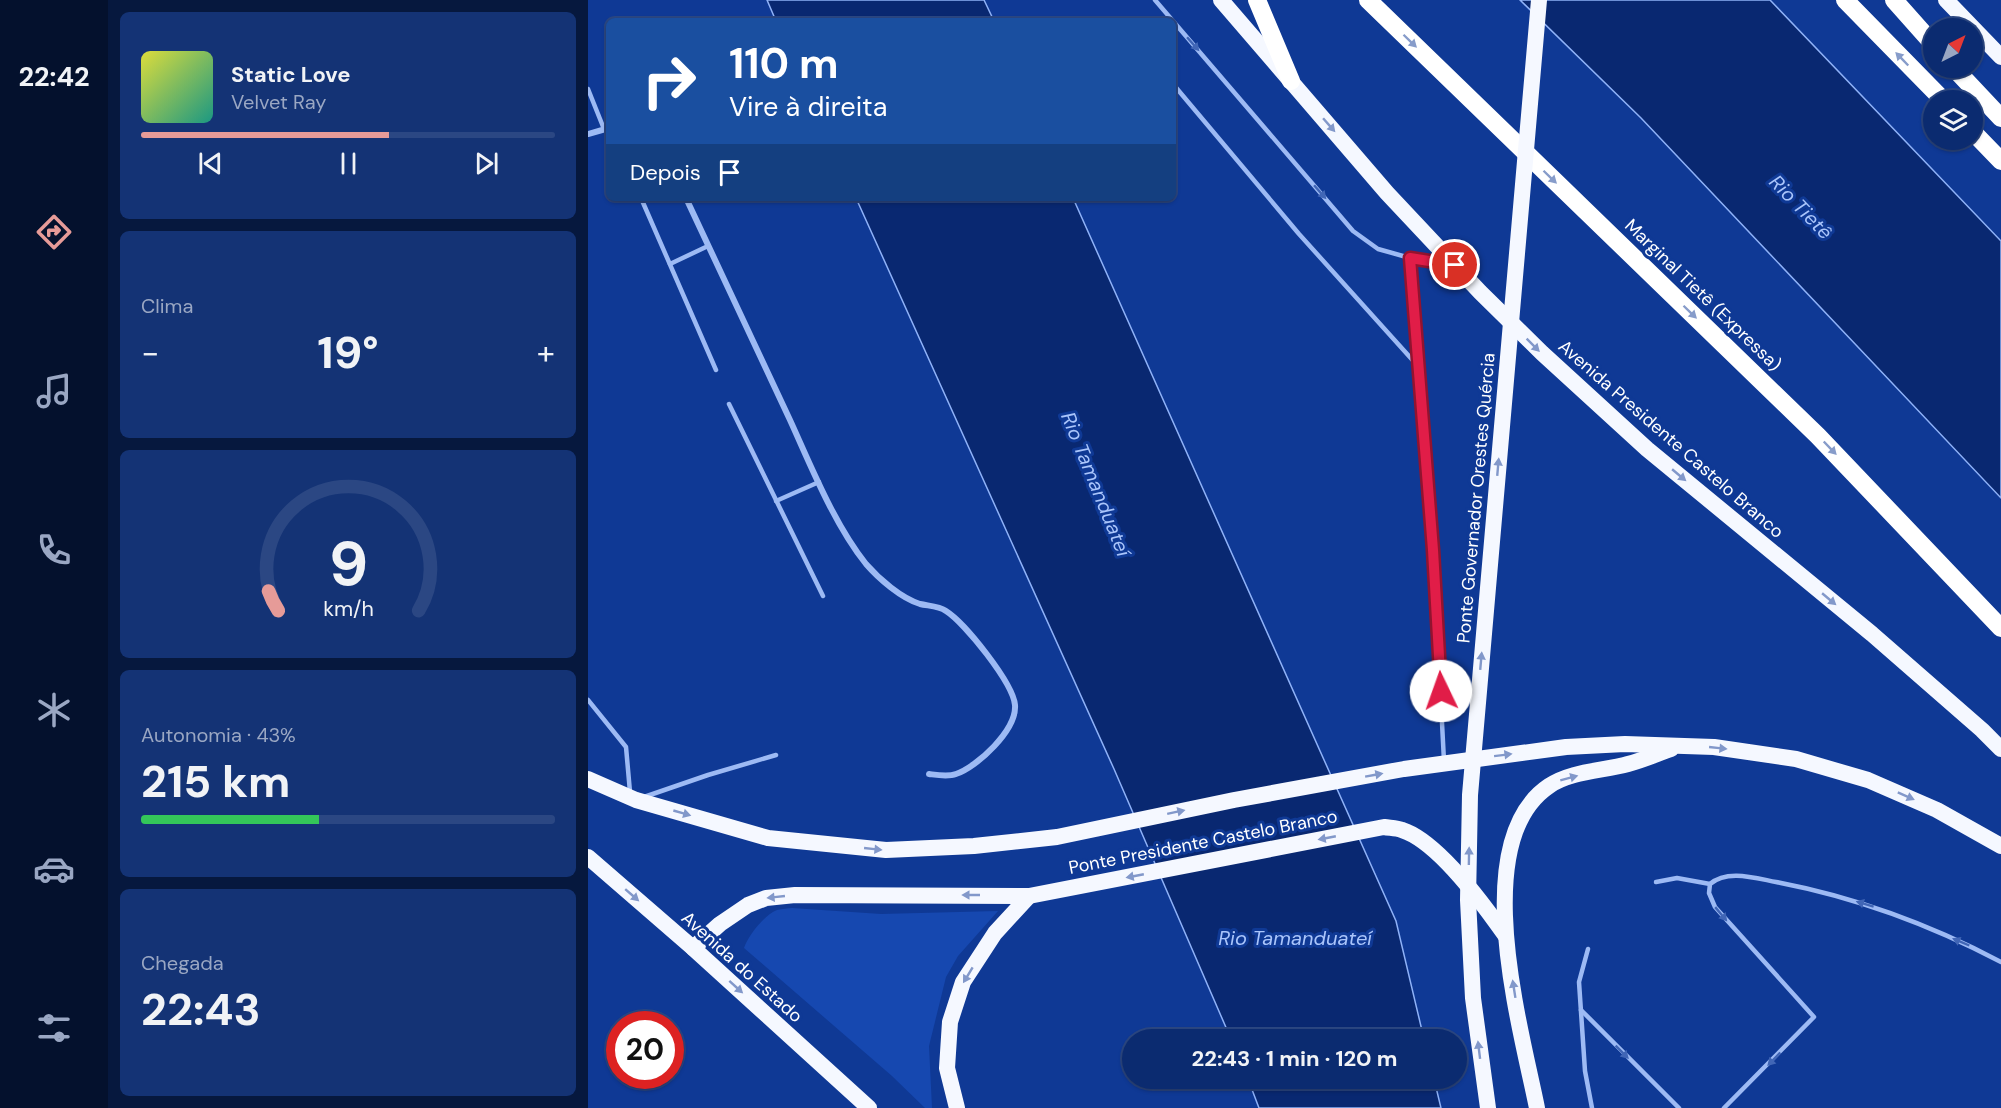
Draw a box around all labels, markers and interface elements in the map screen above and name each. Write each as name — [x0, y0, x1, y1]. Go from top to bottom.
north arrow — [1923, 18, 1983, 78]
map controls — [1923, 18, 1983, 150]
one-way arrow — [1403, 33, 1417, 47]
text: 110 m — [729, 36, 839, 91]
one-way arrow — [1187, 36, 1200, 52]
icon: right — [630, 42, 708, 120]
one-way arrow — [1895, 51, 1909, 66]
text: 22:42 — [18, 59, 90, 94]
text: Static Love — [231, 60, 351, 89]
text: Velvet Ray — [231, 89, 326, 115]
text: Vire à direita — [729, 89, 887, 124]
button: layers — [1923, 90, 1983, 150]
one-way arrow — [1322, 117, 1335, 132]
icon: previous — [194, 147, 227, 180]
icon: pause — [332, 147, 365, 180]
icon: next — [470, 147, 503, 180]
icon: arrive — [713, 156, 746, 189]
text: Depois — [630, 158, 701, 187]
one-way arrow — [1543, 169, 1557, 183]
water label: Rio Tietê — [1764, 169, 1838, 245]
one-way arrow — [1314, 184, 1327, 200]
icon: directions — [33, 211, 75, 253]
street label: Marginal Tietê (Expressa) — [1619, 214, 1787, 376]
pin — [1429, 239, 1480, 290]
icon: arrive — [1438, 248, 1471, 281]
text: Clima — [141, 293, 193, 319]
one-way arrow — [1683, 305, 1697, 319]
text: 19° — [317, 323, 379, 382]
text: − — [141, 331, 159, 374]
text: + — [537, 331, 555, 374]
street label: Avenida Presidente Castelo Branco — [1553, 334, 1789, 544]
one-way arrow — [1526, 338, 1541, 352]
street label: Ponte Governador Orestes Quércia — [1451, 352, 1501, 644]
icon: music — [33, 370, 75, 412]
water label: Rio Tamanduateí — [1055, 408, 1137, 562]
one-way arrow — [1822, 441, 1836, 455]
one-way arrow — [1493, 457, 1503, 476]
one-way arrow — [1671, 468, 1686, 481]
text: 9 — [328, 523, 368, 604]
icon: phone — [33, 529, 75, 571]
one-way arrow — [1821, 592, 1836, 605]
text: km/h — [323, 595, 373, 623]
one-way arrow — [1476, 652, 1486, 671]
position arrow — [1409, 659, 1473, 723]
icon: climate — [33, 689, 75, 731]
text: Autonomia · 43% — [141, 722, 296, 748]
one-way arrow — [1709, 743, 1728, 752]
one-way arrow — [1494, 750, 1513, 759]
text: 215 km — [141, 752, 290, 811]
one-way arrow — [1365, 770, 1384, 779]
one-way arrow — [1560, 772, 1578, 782]
one-way arrow — [1898, 791, 1916, 801]
street label: Ponte Presidente Castelo Branco — [1067, 804, 1339, 880]
one-way arrow — [1166, 807, 1185, 816]
one-way arrow — [673, 809, 691, 818]
one-way arrow — [1317, 834, 1336, 843]
one-way arrow — [864, 844, 883, 854]
one-way arrow — [1464, 846, 1474, 865]
icon: car — [33, 848, 75, 890]
one-way arrow — [1126, 872, 1145, 881]
one-way arrow — [624, 888, 639, 901]
one-way arrow — [961, 890, 980, 900]
one-way arrow — [766, 892, 785, 902]
one-way arrow — [1856, 899, 1874, 908]
street label: Avenida do Estado — [676, 906, 808, 1028]
one-way arrow — [1715, 906, 1728, 922]
water label: Rio Tamanduateí — [1218, 925, 1373, 951]
one-way arrow — [1952, 937, 1970, 946]
text: Chegada — [141, 950, 224, 976]
one-way arrow — [963, 967, 973, 984]
one-way arrow — [1509, 979, 1518, 998]
text: 22:43 — [141, 980, 261, 1039]
one-way arrow — [729, 980, 744, 994]
icon: filters — [33, 1007, 75, 1049]
speed limit sign: 20 — [606, 1011, 684, 1089]
one-way arrow — [1475, 1040, 1484, 1059]
text: 22:43 · 1 min · 120 m — [1192, 1044, 1397, 1073]
one-way arrow — [1615, 1044, 1629, 1058]
one-way arrow — [1768, 1051, 1781, 1066]

